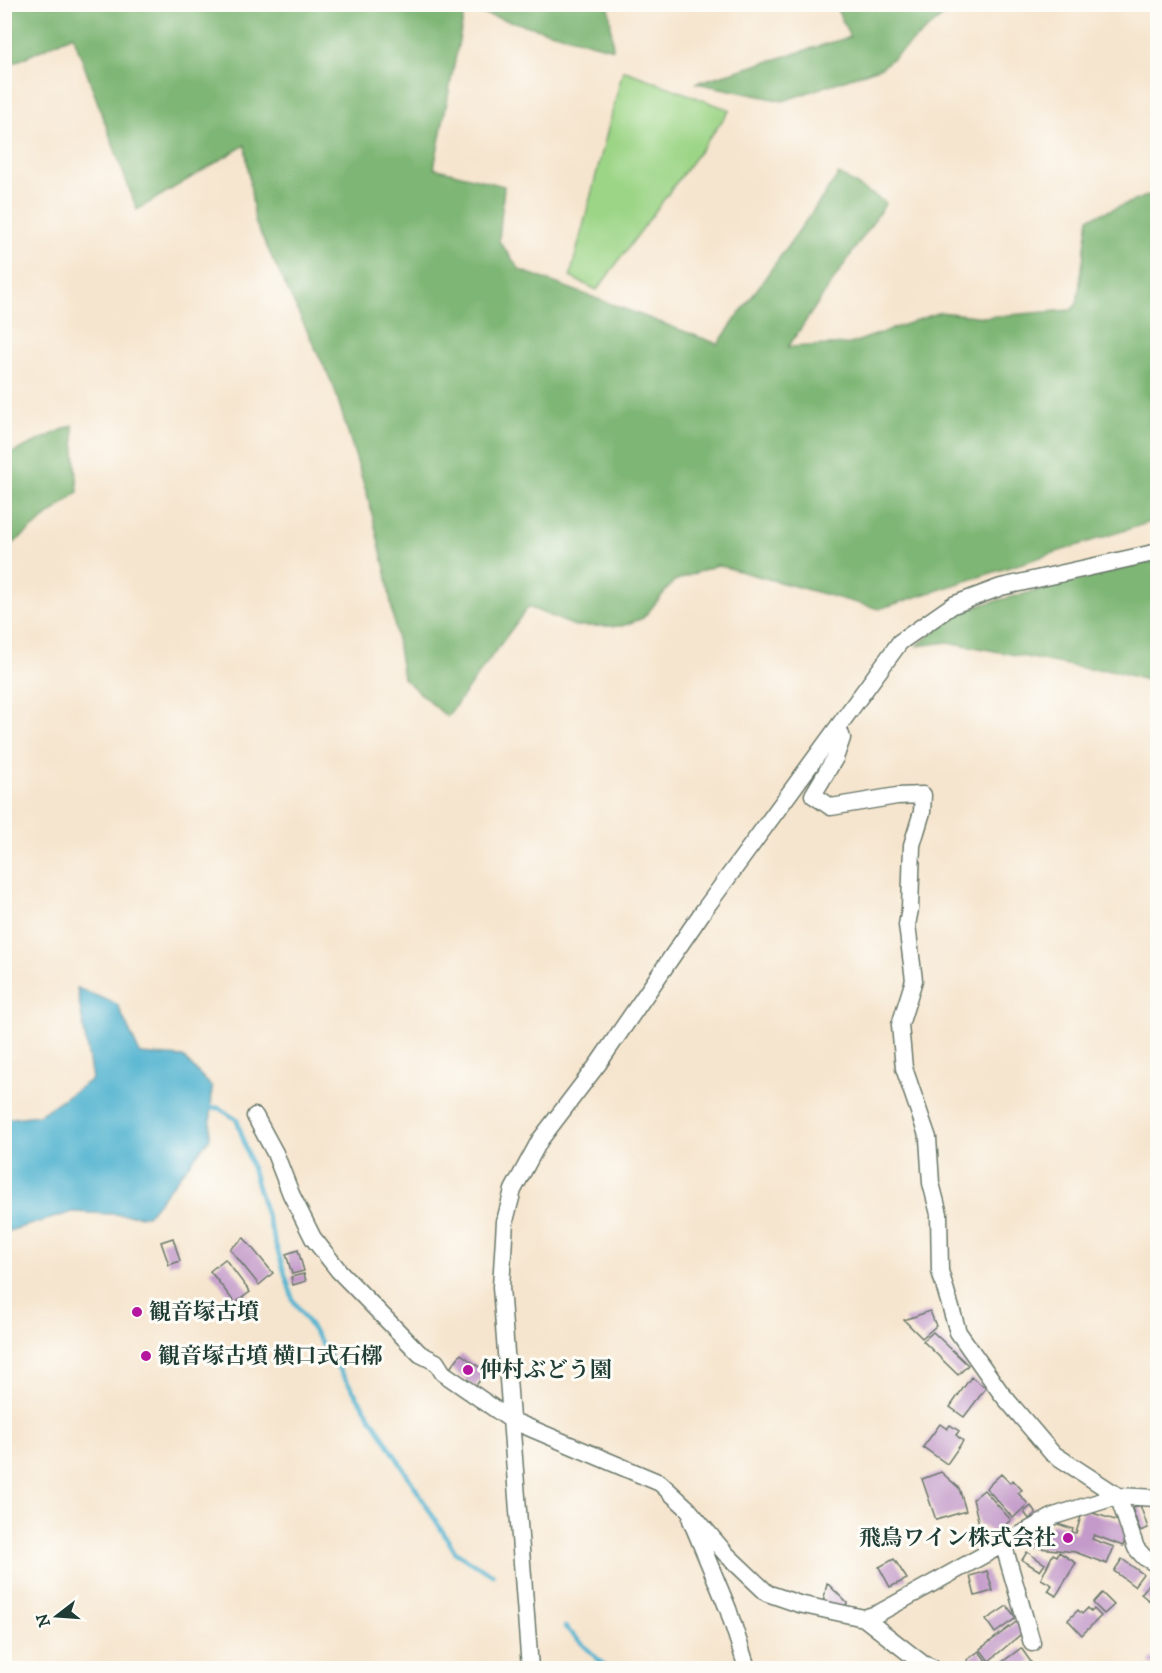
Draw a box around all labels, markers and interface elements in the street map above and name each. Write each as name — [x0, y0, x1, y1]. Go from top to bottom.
place label: 観音塚古墳 — [149, 1299, 259, 1326]
marker: 観音塚古墳 — [130, 1305, 144, 1319]
place label: 観音塚古墳 横口式石槨 — [158, 1343, 383, 1370]
marker: 観音塚古墳 横口式石槨 — [139, 1349, 153, 1363]
place label: 仲村ぶどう園 — [480, 1357, 612, 1384]
marker: 仲村ぶどう園 — [461, 1363, 475, 1377]
place label: 飛鳥ワイン株式会社 — [859, 1525, 1056, 1552]
marker: 飛鳥ワイン株式会社 — [1061, 1531, 1075, 1545]
north arrow — [27, 1586, 87, 1646]
text: N — [32, 1611, 55, 1629]

